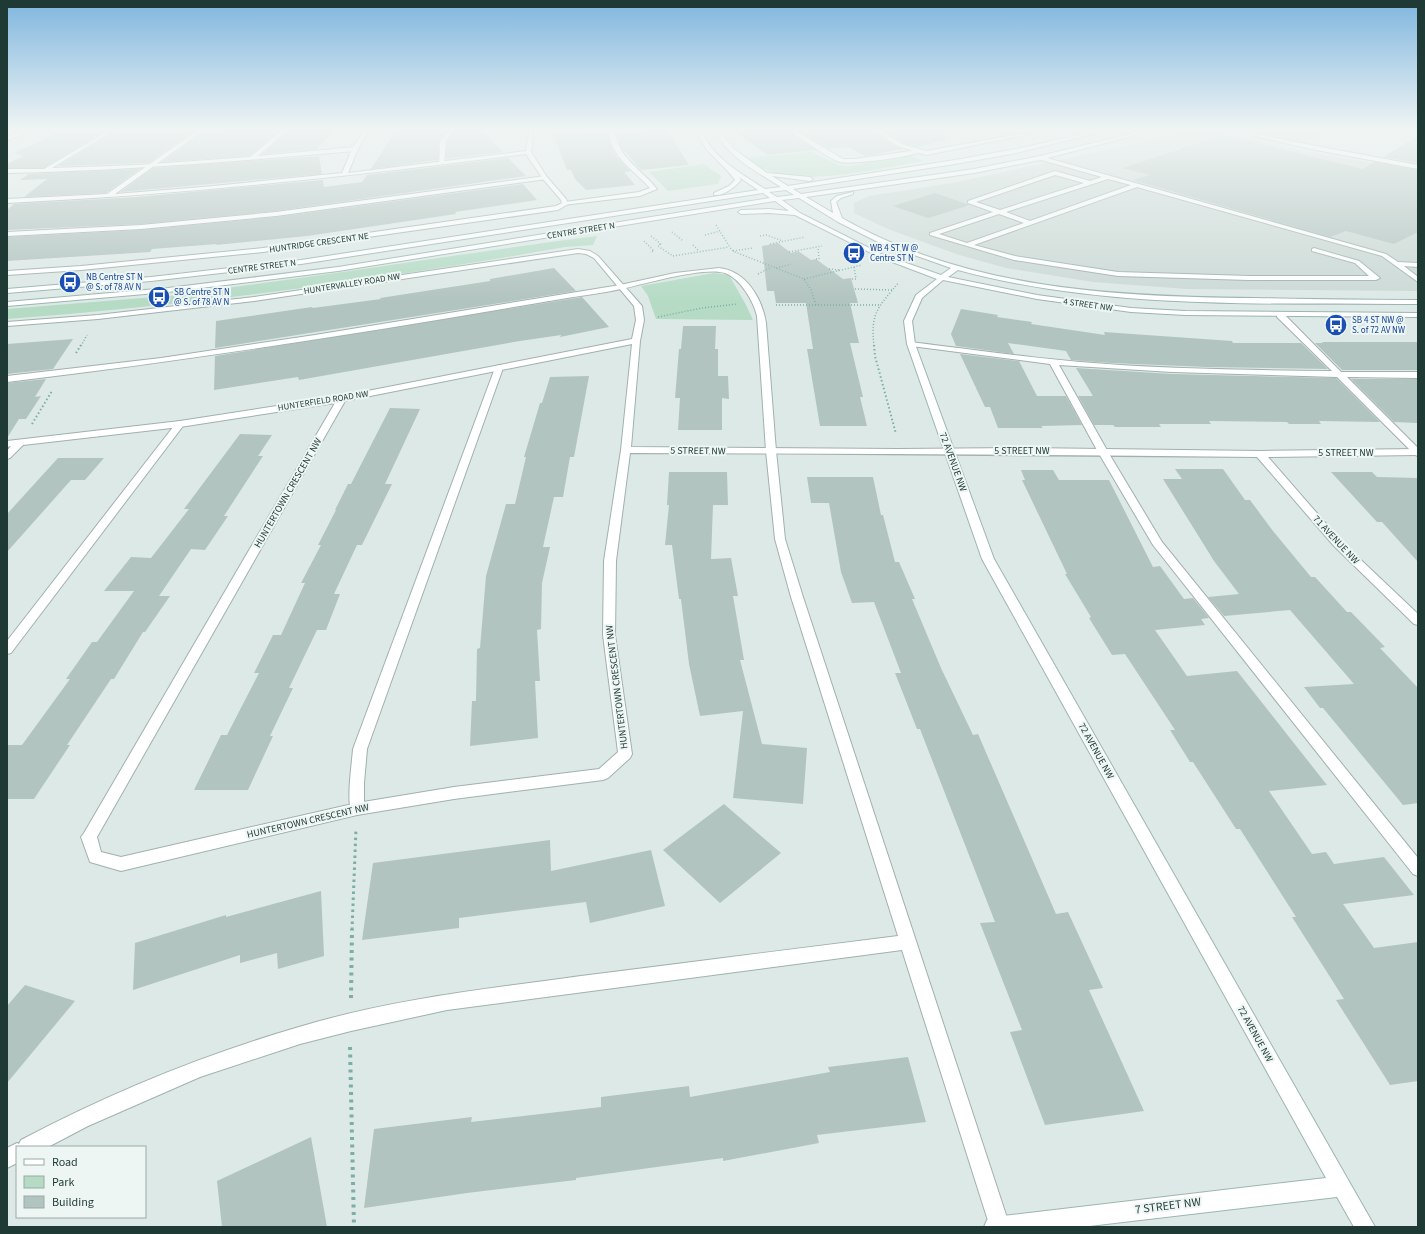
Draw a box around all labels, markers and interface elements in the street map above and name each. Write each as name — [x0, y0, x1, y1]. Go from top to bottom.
street label: CENTRE STREET N — [546, 219, 616, 243]
street label: HUNTRIDGE CRESCENT NE — [269, 230, 370, 256]
bus stop icon: WB 4 ST W @ Centre ST N — [841, 240, 867, 266]
place label: WB 4 ST W @ Centre ST N — [870, 242, 919, 265]
street label: CENTRE STREET N — [227, 256, 297, 278]
bus stop icon: NB Centre ST N @ S. of 78 AV N — [57, 269, 83, 295]
street label: HUNTERVALLEY ROAD NW — [303, 270, 401, 298]
place label: NB Centre ST N @ S. of 78 AV N — [86, 271, 143, 294]
bus stop icon: SB Centre ST N @ S. of 78 AV N — [146, 284, 172, 310]
place label: SB Centre ST N @ S. of 78 AV N — [174, 286, 230, 309]
street label: 4 STREET NW — [1062, 295, 1114, 315]
bus stop icon: SB 4 ST NW @ S. of 72 AV NW — [1323, 312, 1349, 338]
place label: SB 4 ST NW @ S. of 72 AV NW — [1352, 314, 1405, 337]
street label: HUNTERFIELD ROAD NW — [277, 387, 369, 415]
street label: 72 AVENUE NW — [936, 430, 970, 494]
street label: HUNTERTOWN CRESCENT NW — [251, 435, 325, 551]
street label: 5 STREET NW — [670, 444, 726, 458]
street label: 5 STREET NW — [994, 444, 1050, 458]
street label: 5 STREET NW — [1318, 446, 1374, 460]
street label: 71 AVENUE NW — [1310, 512, 1362, 568]
street label: HUNTERTOWN CRESCENT NW — [602, 624, 632, 750]
street label: 72 AVENUE NW — [1075, 720, 1117, 782]
street label: HUNTERTOWN CRESCENT NW — [246, 800, 371, 842]
street label: 72 AVENUE NW — [1234, 1003, 1276, 1065]
legend — [16, 1146, 146, 1218]
text: Road — [52, 1154, 78, 1171]
text: Park — [52, 1174, 74, 1191]
street label: 7 STREET NW — [1134, 1193, 1203, 1218]
text: Building — [52, 1194, 94, 1211]

